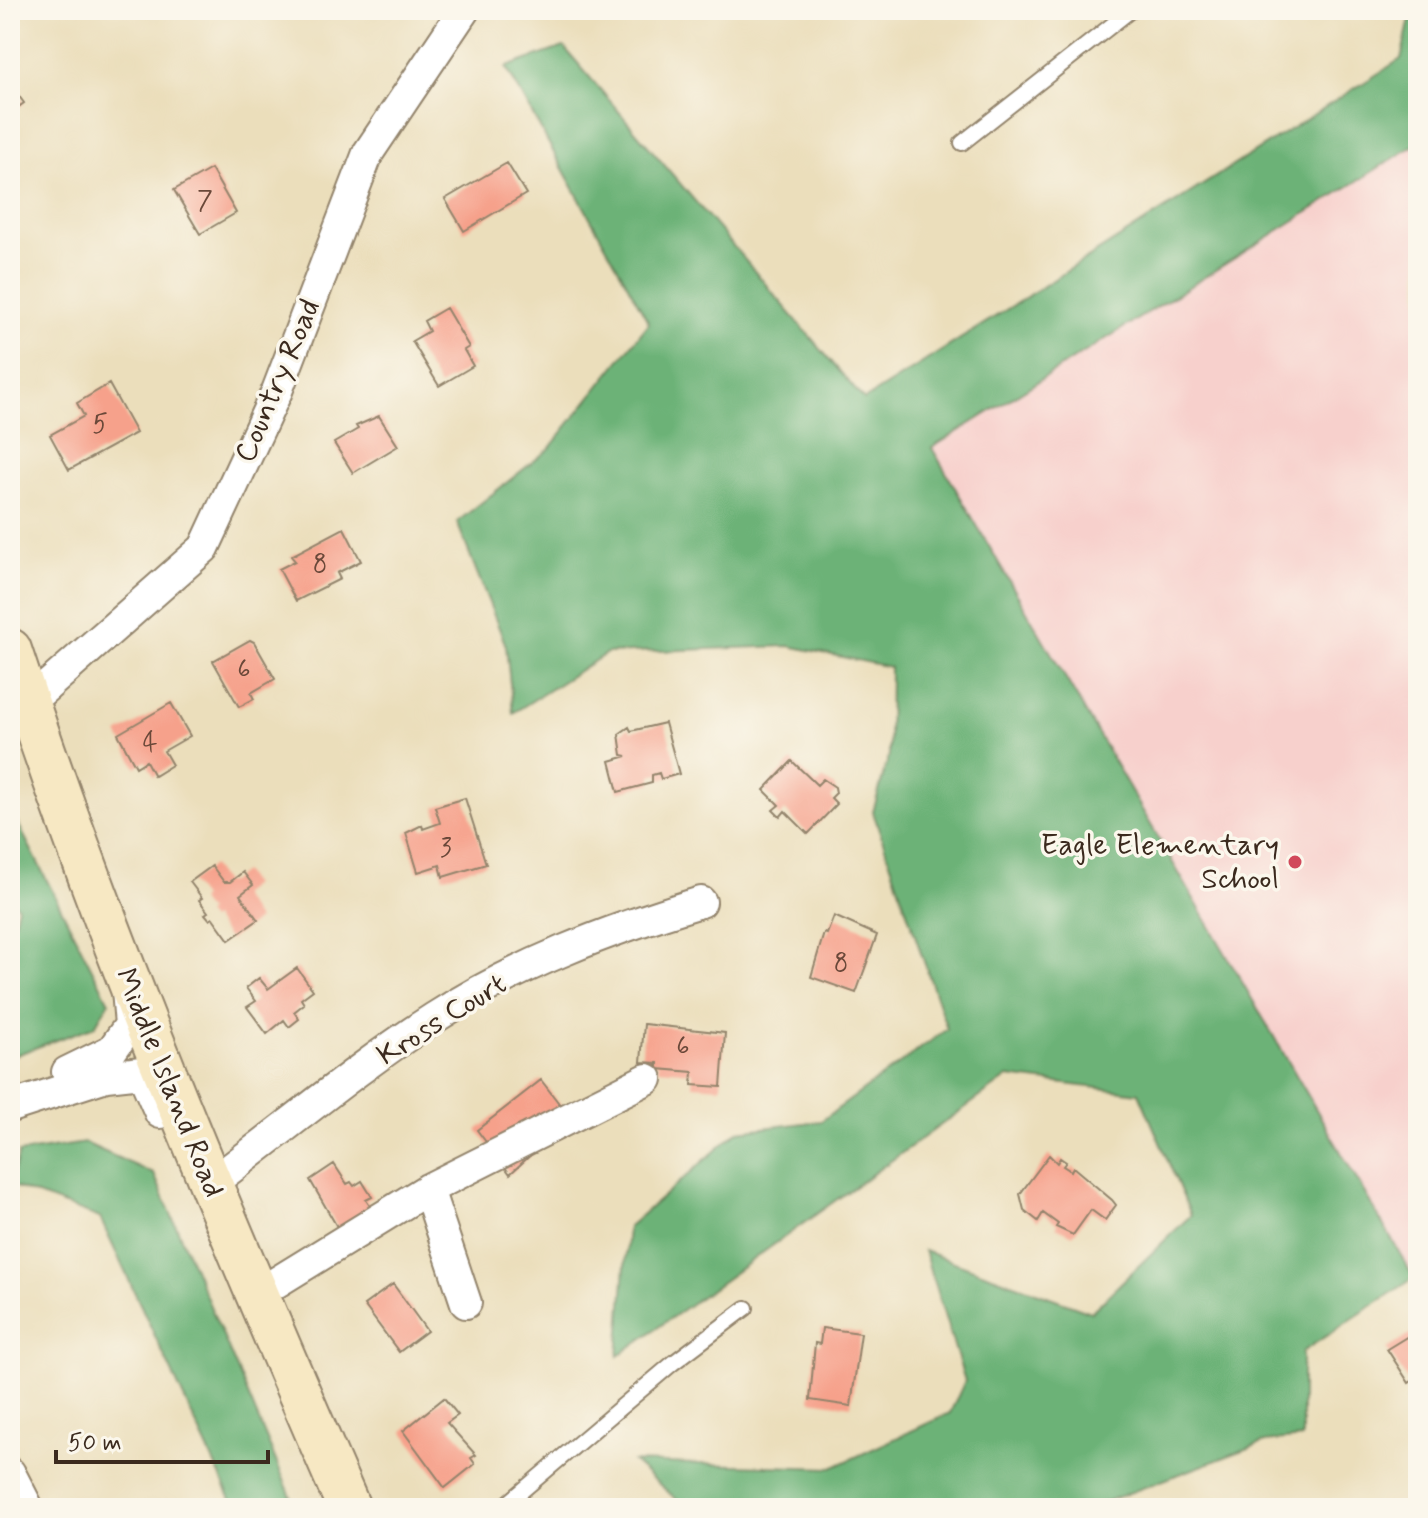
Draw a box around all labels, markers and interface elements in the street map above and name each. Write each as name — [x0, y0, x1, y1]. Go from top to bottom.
house number: 7 — [197, 185, 213, 219]
street label: Country Road — [226, 293, 330, 469]
house number: 5 — [92, 408, 108, 442]
house number: 8 — [313, 548, 327, 582]
house number: 6 — [237, 653, 251, 687]
house number: 4 — [142, 727, 158, 761]
place label: Eagle Elementary School — [1041, 826, 1279, 899]
house number: 3 — [440, 832, 452, 866]
marker: Eagle Elementary School — [1286, 853, 1304, 871]
house number: 8 — [834, 947, 848, 981]
street label: Middle Island Road — [105, 963, 233, 1203]
street label: Kross Court — [370, 965, 514, 1075]
house number: 6 — [676, 1030, 690, 1064]
scale bar — [56, 1414, 268, 1464]
text: 50 m — [68, 1428, 122, 1459]

